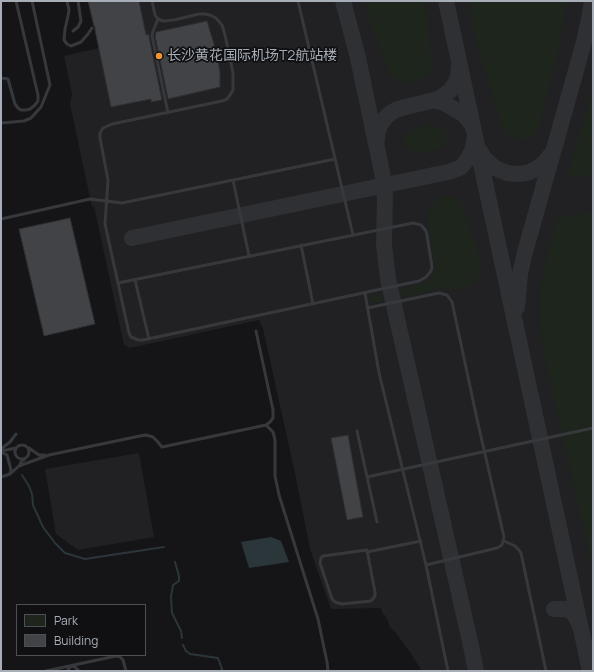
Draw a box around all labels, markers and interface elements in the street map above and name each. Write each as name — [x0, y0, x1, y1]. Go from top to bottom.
place label: 长沙黄花国际机场T2航站楼 — [167, 48, 337, 64]
marker: 长沙黄花国际机场T2航站楼 — [154, 51, 164, 61]
legend — [16, 604, 146, 656]
text: Park — [54, 612, 78, 629]
text: Building — [54, 632, 98, 649]

